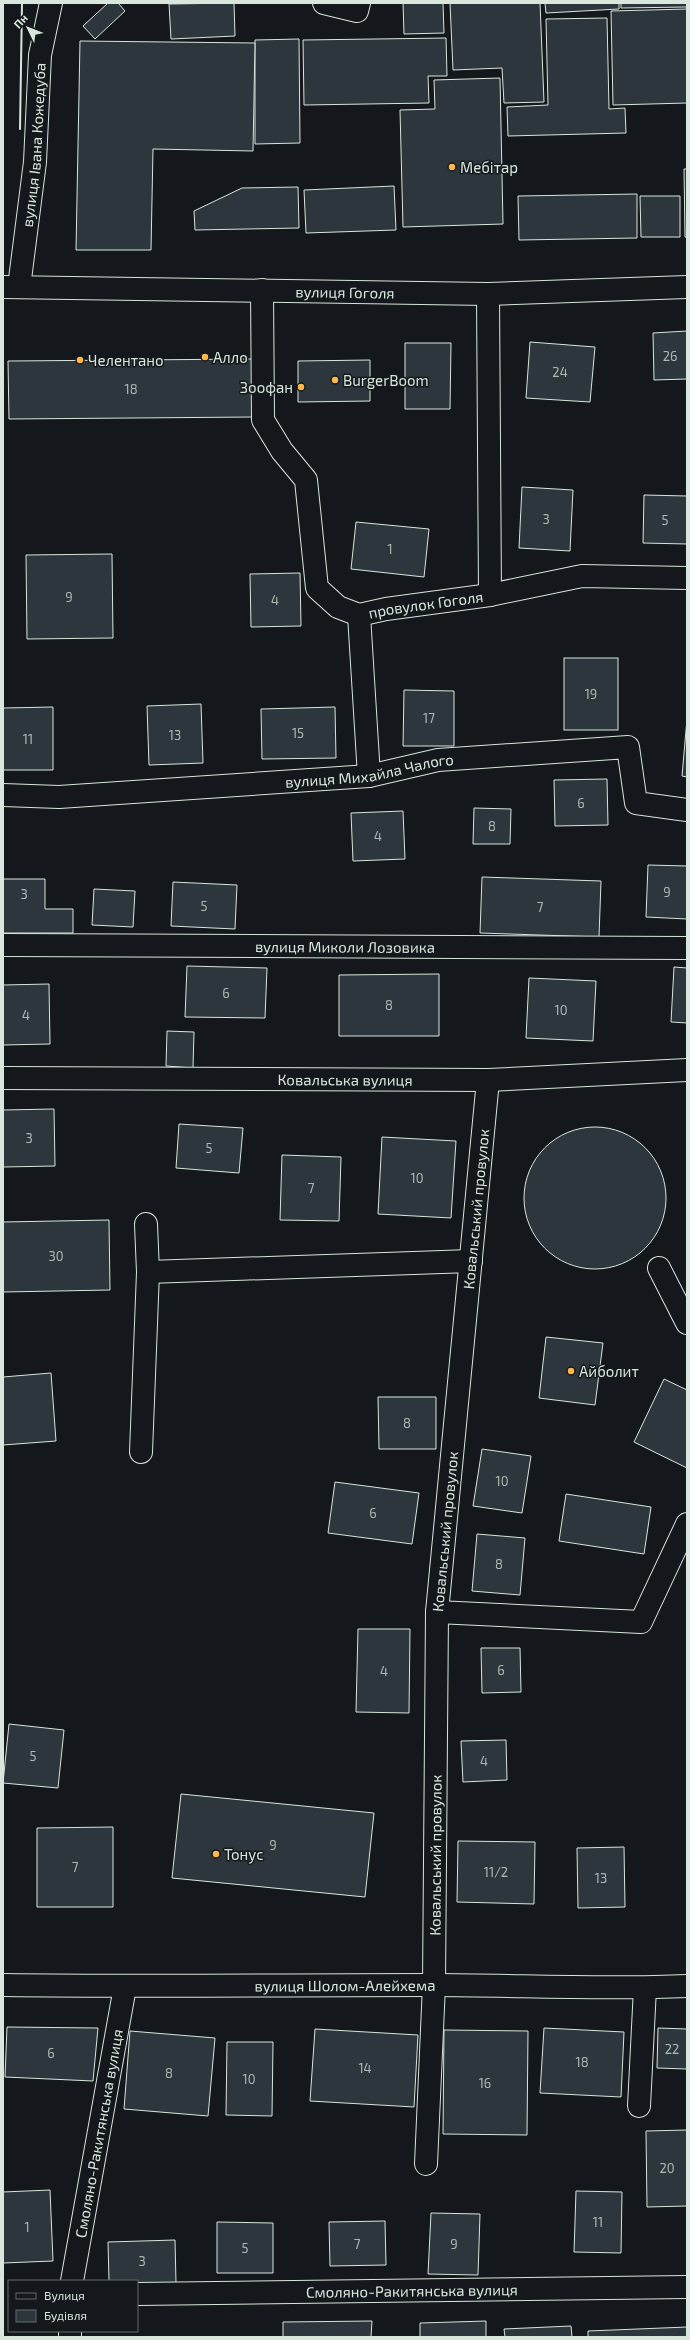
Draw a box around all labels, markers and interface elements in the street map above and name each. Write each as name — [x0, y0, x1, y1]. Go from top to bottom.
north arrow — [8, 8, 48, 48]
text: Пн — [11, 11, 30, 31]
street label: вулиця Івана Кожедуба — [18, 62, 49, 228]
place label: Мебітар — [460, 158, 518, 176]
marker: Мебітар — [447, 162, 457, 172]
street label: вулиця Гоголя — [295, 282, 395, 302]
place label: Алло — [213, 348, 248, 366]
house number: 26 — [663, 348, 677, 364]
place label: Челентано — [88, 351, 164, 369]
marker: Алло — [200, 352, 210, 362]
marker: Челентано — [75, 355, 85, 365]
house number: 24 — [552, 364, 568, 380]
place label: BurgerBoom — [343, 371, 429, 389]
marker: BurgerBoom — [330, 375, 340, 385]
place label: Зоофан — [240, 378, 293, 396]
house number: 18 — [124, 381, 138, 397]
marker: Зоофан — [296, 382, 306, 392]
house number: 3 — [542, 511, 550, 527]
house number: 5 — [662, 512, 669, 528]
house number: 1 — [387, 541, 393, 557]
street label: провулок Гоголя — [366, 587, 484, 622]
house number: 9 — [65, 589, 73, 605]
house number: 4 — [271, 592, 279, 608]
house number: 19 — [585, 686, 597, 702]
house number: 17 — [423, 710, 435, 726]
house number: 15 — [292, 725, 304, 741]
house number: 13 — [169, 727, 181, 743]
house number: 11 — [23, 731, 33, 747]
street label: вулиця Михайла Чалого — [285, 750, 454, 791]
house number: 6 — [577, 795, 585, 811]
house number: 8 — [488, 818, 496, 834]
house number: 4 — [374, 828, 382, 844]
house number: 9 — [663, 884, 671, 900]
house number: 3 — [20, 886, 28, 902]
house number: 5 — [201, 898, 208, 914]
house number: 7 — [537, 899, 544, 915]
street label: вулиця Миколи Лозовика — [255, 937, 435, 956]
house number: 6 — [222, 985, 230, 1001]
house number: 8 — [385, 997, 393, 1013]
house number: 10 — [554, 1002, 568, 1018]
house number: 4 — [22, 1007, 30, 1023]
street label: Ковальська вулиця — [277, 1070, 413, 1090]
street label: Ковальський провулок — [459, 1128, 492, 1290]
house number: 3 — [25, 1130, 33, 1146]
house number: 5 — [206, 1140, 213, 1156]
house number: 10 — [410, 1170, 424, 1186]
house number: 7 — [308, 1180, 315, 1196]
house number: 30 — [48, 1248, 64, 1264]
place label: Айболит — [579, 1362, 639, 1380]
marker: Айболит — [566, 1366, 576, 1376]
house number: 8 — [403, 1415, 411, 1431]
street label: Ковальський провулок — [428, 1450, 461, 1613]
house number: 10 — [495, 1473, 509, 1489]
house number: 6 — [369, 1505, 377, 1521]
house number: 8 — [495, 1556, 503, 1572]
house number: 6 — [497, 1662, 505, 1678]
house number: 4 — [380, 1663, 388, 1679]
house number: 5 — [30, 1748, 37, 1764]
house number: 4 — [480, 1753, 488, 1769]
street label: Ковальський провулок — [425, 1775, 445, 1936]
house number: 9 — [269, 1837, 277, 1853]
place label: Тонус — [224, 1845, 264, 1864]
marker: Тонус — [211, 1849, 221, 1859]
house number: 7 — [72, 1859, 79, 1875]
house number: 11/2 — [484, 1864, 508, 1880]
house number: 13 — [595, 1870, 607, 1886]
street label: вулиця Шолом-Алейхема — [254, 1976, 435, 1996]
street label: Смоляно-Ракитянська вулиця — [71, 2027, 126, 2239]
house number: 22 — [665, 2041, 679, 2057]
house number: 6 — [47, 2045, 55, 2061]
house number: 18 — [575, 2054, 589, 2070]
house number: 14 — [358, 2060, 372, 2076]
house number: 8 — [165, 2065, 173, 2081]
house number: 10 — [242, 2071, 256, 2087]
house number: 16 — [479, 2075, 491, 2091]
house number: 20 — [659, 2160, 675, 2176]
house number: 11 — [593, 2214, 603, 2230]
house number: 1 — [24, 2219, 30, 2235]
house number: 7 — [354, 2236, 361, 2252]
house number: 9 — [450, 2236, 458, 2252]
house number: 5 — [242, 2240, 249, 2256]
house number: 3 — [138, 2253, 146, 2269]
legend — [8, 2280, 138, 2332]
street label: Смоляно-Ракитянська вулиця — [306, 2280, 518, 2301]
text: Вулиця — [44, 2288, 85, 2303]
text: Будівля — [44, 2308, 87, 2323]

